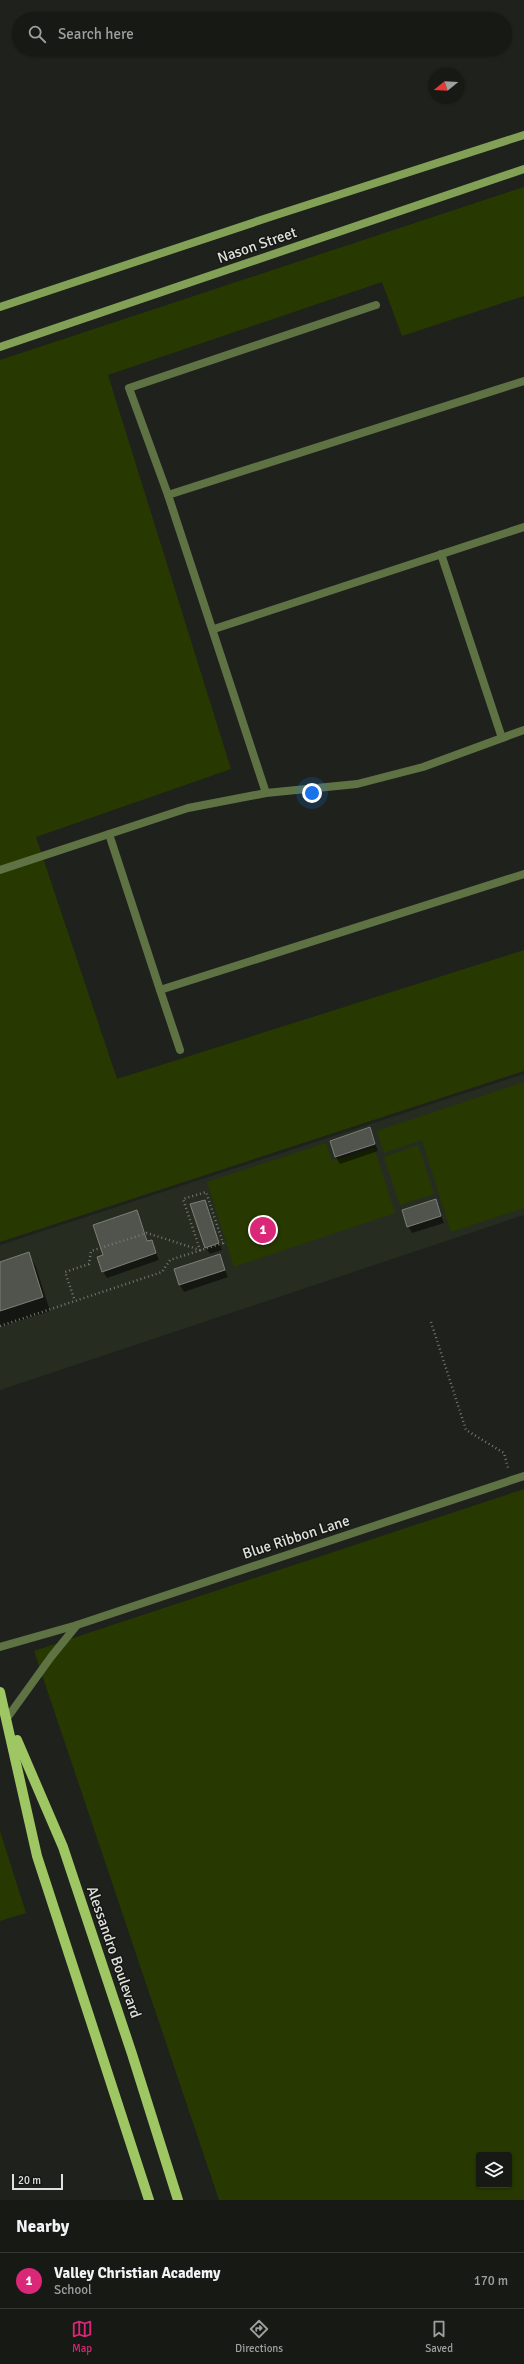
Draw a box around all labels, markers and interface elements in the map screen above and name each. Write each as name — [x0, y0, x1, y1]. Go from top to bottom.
search box — [12, 12, 512, 56]
icon: search — [26, 23, 48, 45]
text: Search here — [58, 25, 134, 43]
north arrow — [428, 68, 464, 104]
street label: Nason Street — [215, 223, 299, 267]
your location — [302, 783, 322, 803]
pin: 1 — [250, 1215, 276, 1245]
street label: Blue Ribbon Lane — [240, 1511, 352, 1563]
street label: Alessandro Boulevard — [83, 1884, 145, 2020]
map controls — [476, 2152, 512, 2188]
button: layers — [476, 2152, 512, 2188]
scale bar — [12, 2172, 63, 2191]
text: 20 m — [18, 2174, 41, 2187]
text: Nearby — [16, 2216, 69, 2237]
text: Valley Christian Academy — [54, 2264, 220, 2282]
text: 1 — [25, 2273, 33, 2289]
text: 170 m — [474, 2273, 508, 2289]
text: School — [54, 2282, 92, 2298]
tab: Map — [71, 2318, 93, 2355]
tab: Directions — [235, 2318, 283, 2355]
tab: Saved — [425, 2318, 453, 2355]

